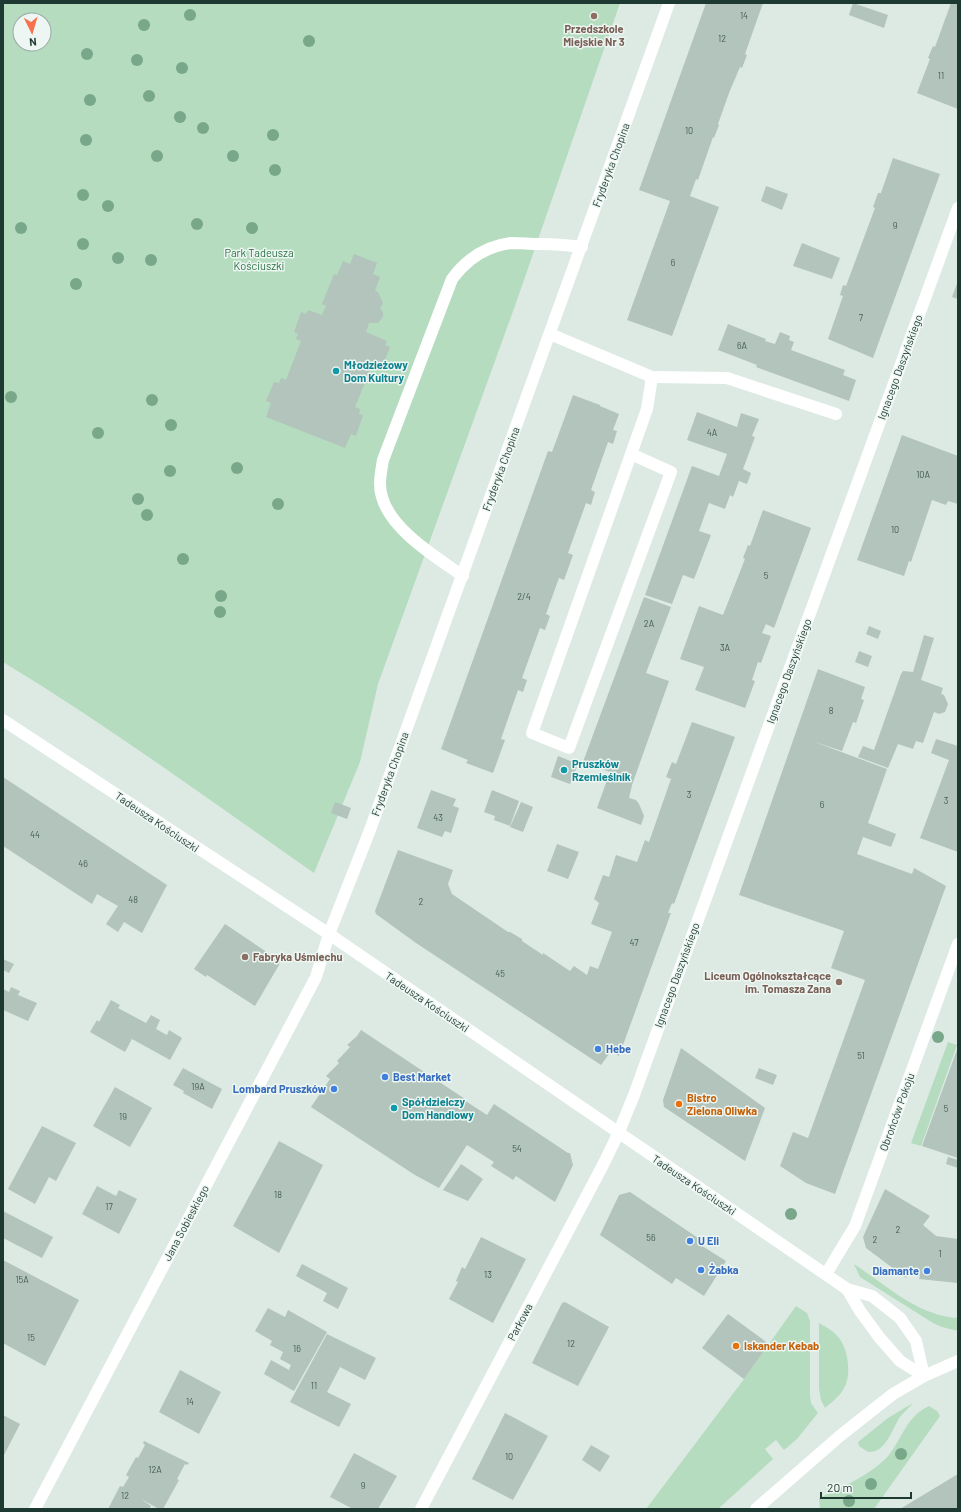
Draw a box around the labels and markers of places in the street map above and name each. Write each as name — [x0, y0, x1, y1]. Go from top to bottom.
marker: Przedszkole Miejskie Nr 3 — [589, 11, 599, 21]
place label: Przedszkole Miejskie Nr 3 — [563, 22, 625, 48]
place label: Młodzieżowy Dom Kultury — [344, 358, 408, 384]
marker: Młodzieżowy Dom Kultury — [331, 366, 341, 376]
place label: Pruszków Rzemieślnik — [572, 757, 631, 783]
marker: Pruszków Rzemieślnik — [559, 765, 569, 775]
place label: Fabryka Uśmiechu — [253, 950, 343, 963]
marker: Fabryka Uśmiechu — [240, 952, 250, 962]
place label: Liceum Ogólnokształcące im. Tomasza Zana — [704, 969, 831, 995]
marker: Liceum Ogólnokształcące im. Tomasza Zana — [834, 977, 844, 987]
place label: Hebe — [606, 1042, 631, 1055]
marker: Hebe — [593, 1044, 603, 1054]
place label: Best Market — [393, 1070, 451, 1083]
marker: Best Market — [380, 1072, 390, 1082]
place label: Lombard Pruszków — [233, 1082, 326, 1095]
marker: Lombard Pruszków — [329, 1084, 339, 1094]
place label: Bistro Zielona Oliwka — [687, 1091, 757, 1117]
place label: Spółdzielczy Dom Handlowy — [402, 1095, 474, 1121]
marker: Bistro Zielona Oliwka — [674, 1099, 684, 1109]
marker: Spółdzielczy Dom Handlowy — [389, 1103, 399, 1113]
place label: U Eli — [698, 1234, 719, 1247]
marker: U Eli — [685, 1236, 695, 1246]
place label: Żabka — [709, 1263, 739, 1276]
place label: Diamante — [872, 1264, 919, 1277]
marker: Żabka — [696, 1265, 706, 1275]
marker: Diamante — [922, 1266, 932, 1276]
place label: Iskander Kebab — [744, 1339, 819, 1352]
marker: Iskander Kebab — [731, 1341, 741, 1351]

